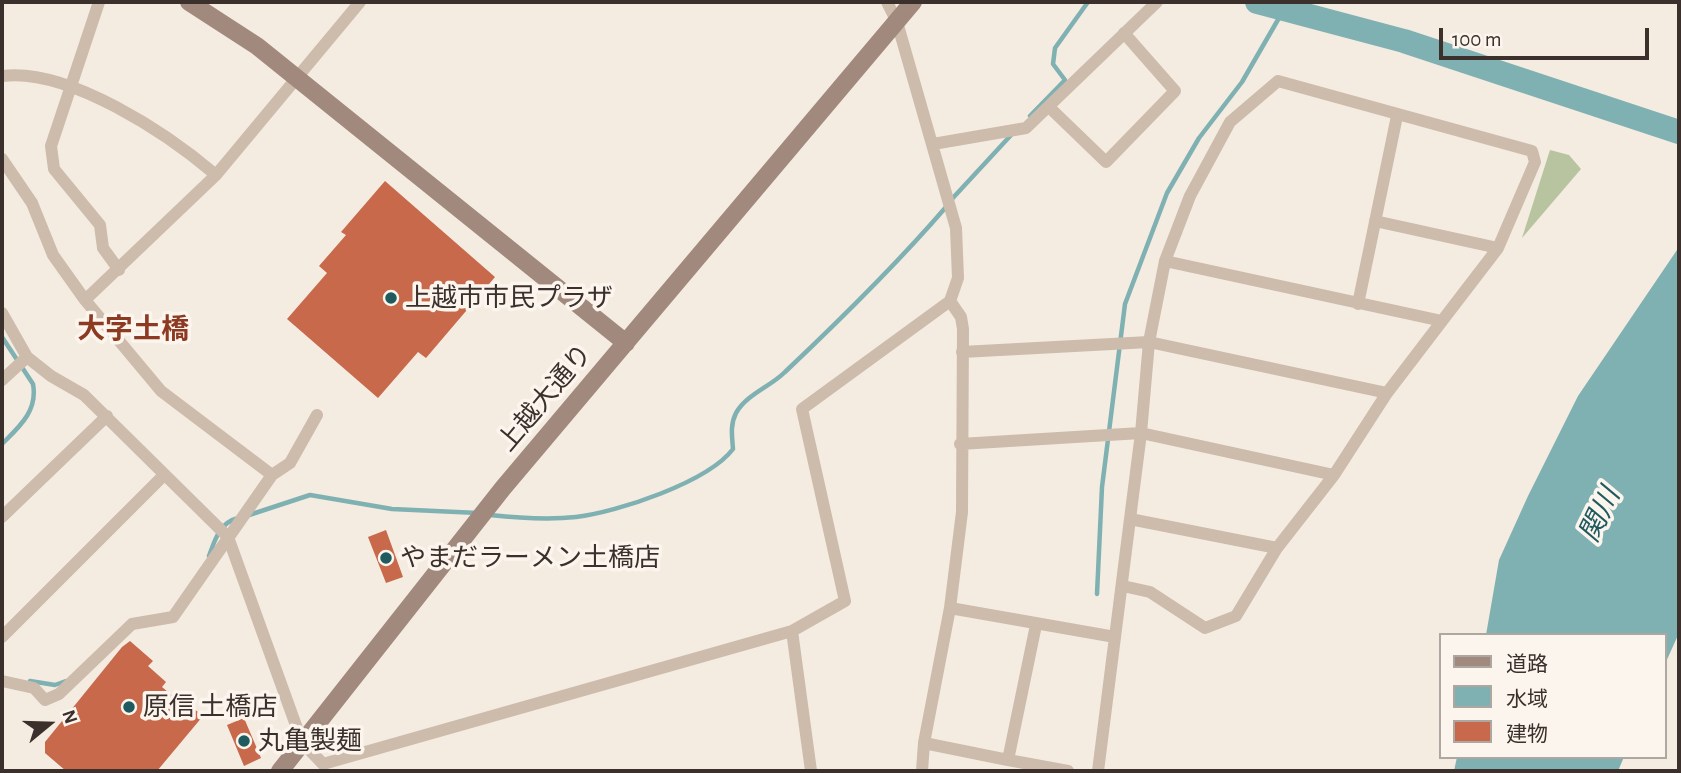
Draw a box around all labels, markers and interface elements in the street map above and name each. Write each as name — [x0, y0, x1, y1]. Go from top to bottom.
scale bar — [1443, 14, 1653, 58]
text: 100 m — [1452, 29, 1502, 50]
place label: 上越市市民プラザ — [405, 282, 613, 314]
marker: 上越市市民プラザ — [383, 290, 399, 306]
district label: 大字土橋 — [77, 313, 189, 347]
street label: 上越大通り — [491, 338, 599, 458]
water label: 関川 — [1573, 482, 1627, 548]
place label: やまだラーメン土橋店 — [400, 542, 660, 574]
marker: やまだラーメン土橋店 — [378, 550, 394, 566]
legend — [1440, 633, 1667, 759]
text: 道路 — [1506, 654, 1548, 675]
north arrow — [14, 689, 84, 759]
text: 水域 — [1506, 689, 1548, 710]
place label: 原信 土橋店 — [143, 691, 277, 723]
marker: 原信 土橋店 — [121, 699, 137, 715]
text: N — [58, 708, 80, 726]
text: 建物 — [1506, 724, 1548, 745]
place label: 丸亀製麺 — [258, 725, 362, 757]
marker: 丸亀製麺 — [236, 733, 252, 749]

